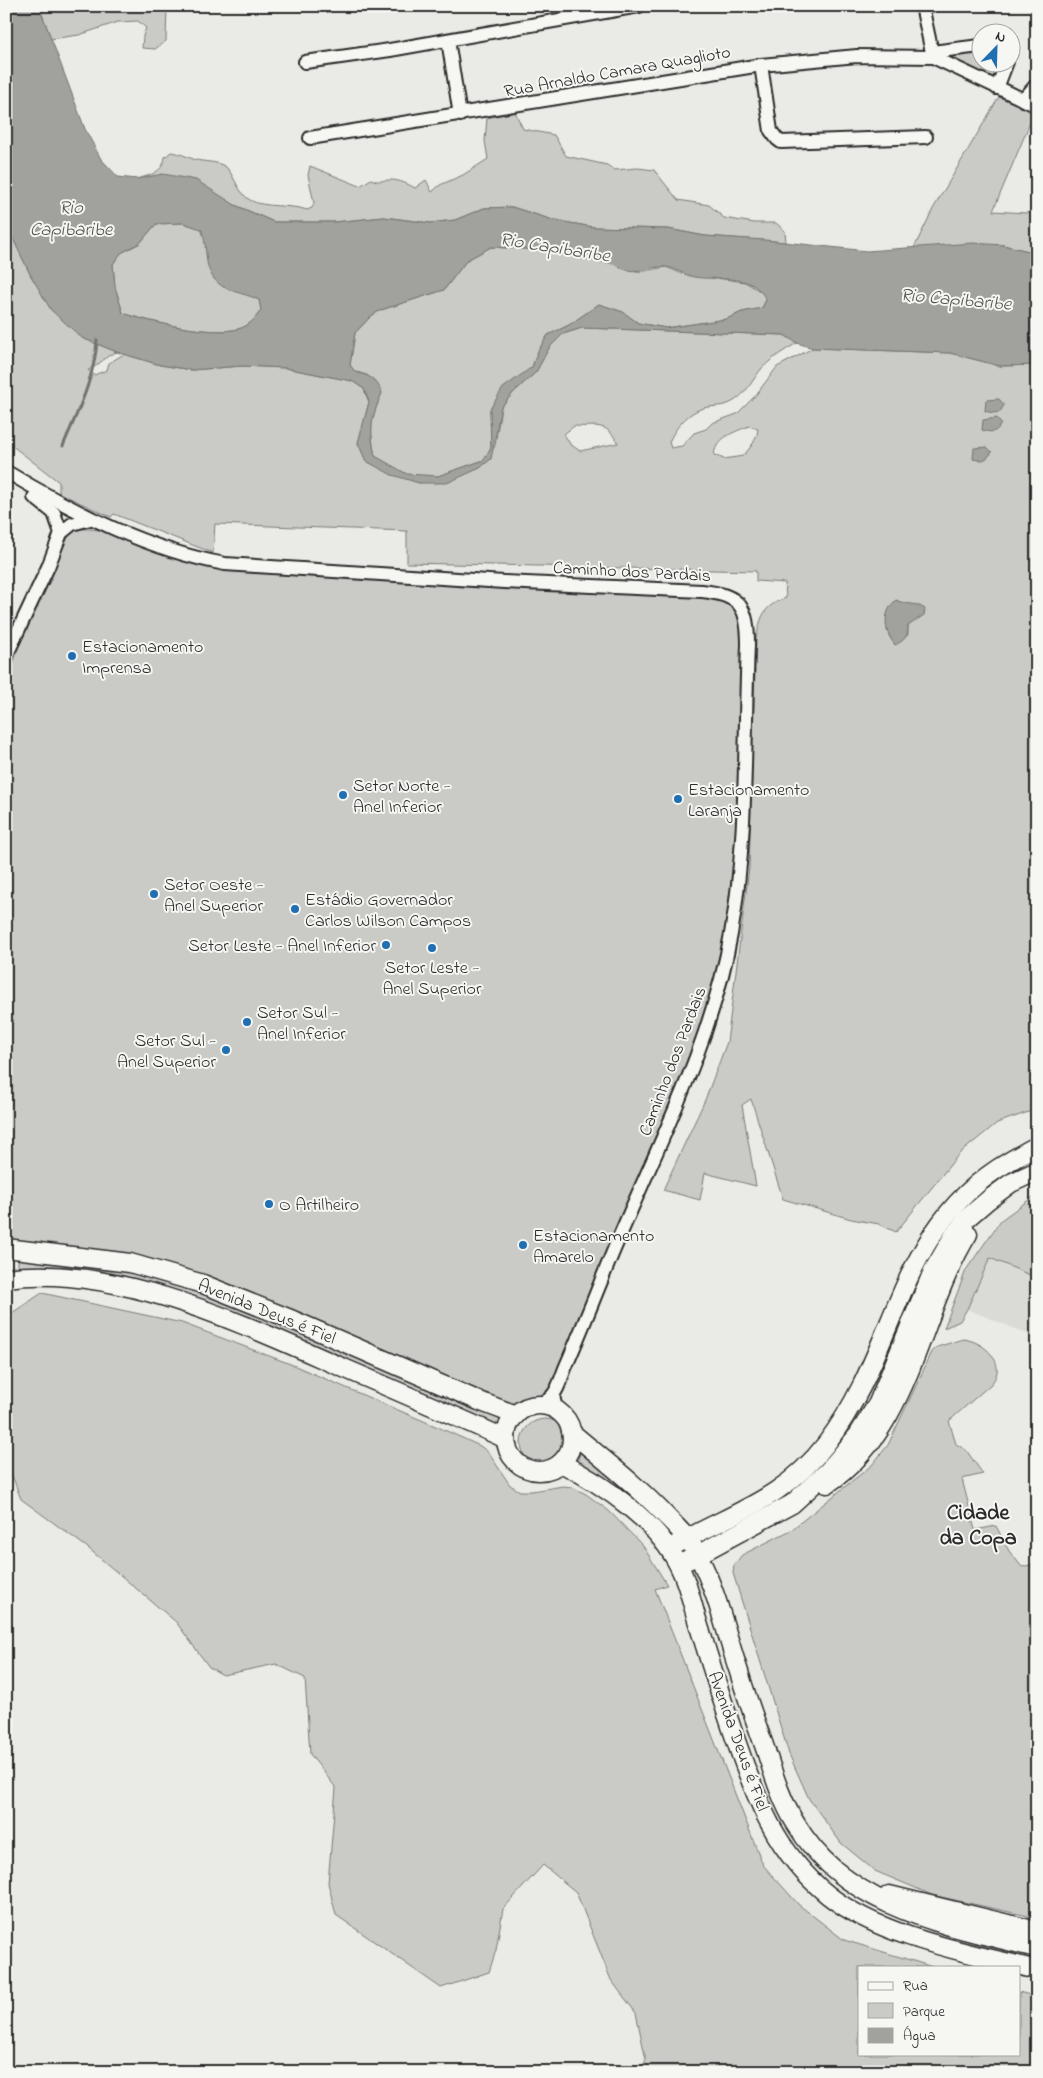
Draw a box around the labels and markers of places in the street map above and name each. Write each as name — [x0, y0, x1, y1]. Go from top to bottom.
place label: Estacionamento Imprensa — [82, 635, 203, 682]
marker: Estacionamento Imprensa — [66, 650, 78, 662]
place label: Setor Norte - Anel Inferior — [353, 774, 451, 821]
place label: Estacionamento Laranja — [688, 778, 809, 825]
marker: Setor Norte - Anel Inferior — [337, 789, 349, 801]
marker: Estacionamento Laranja — [672, 793, 684, 805]
place label: Setor Oeste - Anel Superior — [164, 873, 264, 920]
marker: Setor Oeste - Anel Superior — [148, 888, 160, 900]
place label: Estádio Governador Carlos Wilson Campos — [305, 888, 471, 935]
marker: Estádio Governador Carlos Wilson Campos — [289, 903, 301, 915]
place label: Setor Leste - Anel Inferior — [188, 934, 376, 960]
marker: Setor Leste - Anel Inferior — [380, 939, 392, 951]
marker: Setor Leste - Anel Superior — [426, 942, 438, 954]
place label: Setor Leste - Anel Superior — [383, 956, 482, 1003]
place label: Setor Sul - Anel Inferior — [257, 1001, 346, 1048]
marker: Setor Sul - Anel Inferior — [241, 1016, 253, 1028]
place label: Setor Sul - Anel Superior — [117, 1029, 216, 1076]
marker: Setor Sul - Anel Superior — [220, 1044, 232, 1056]
place label: O Artilheiro — [279, 1193, 359, 1219]
marker: O Artilheiro — [263, 1198, 275, 1210]
place label: Estacionamento Amarelo — [533, 1224, 654, 1271]
marker: Estacionamento Amarelo — [517, 1239, 529, 1251]

